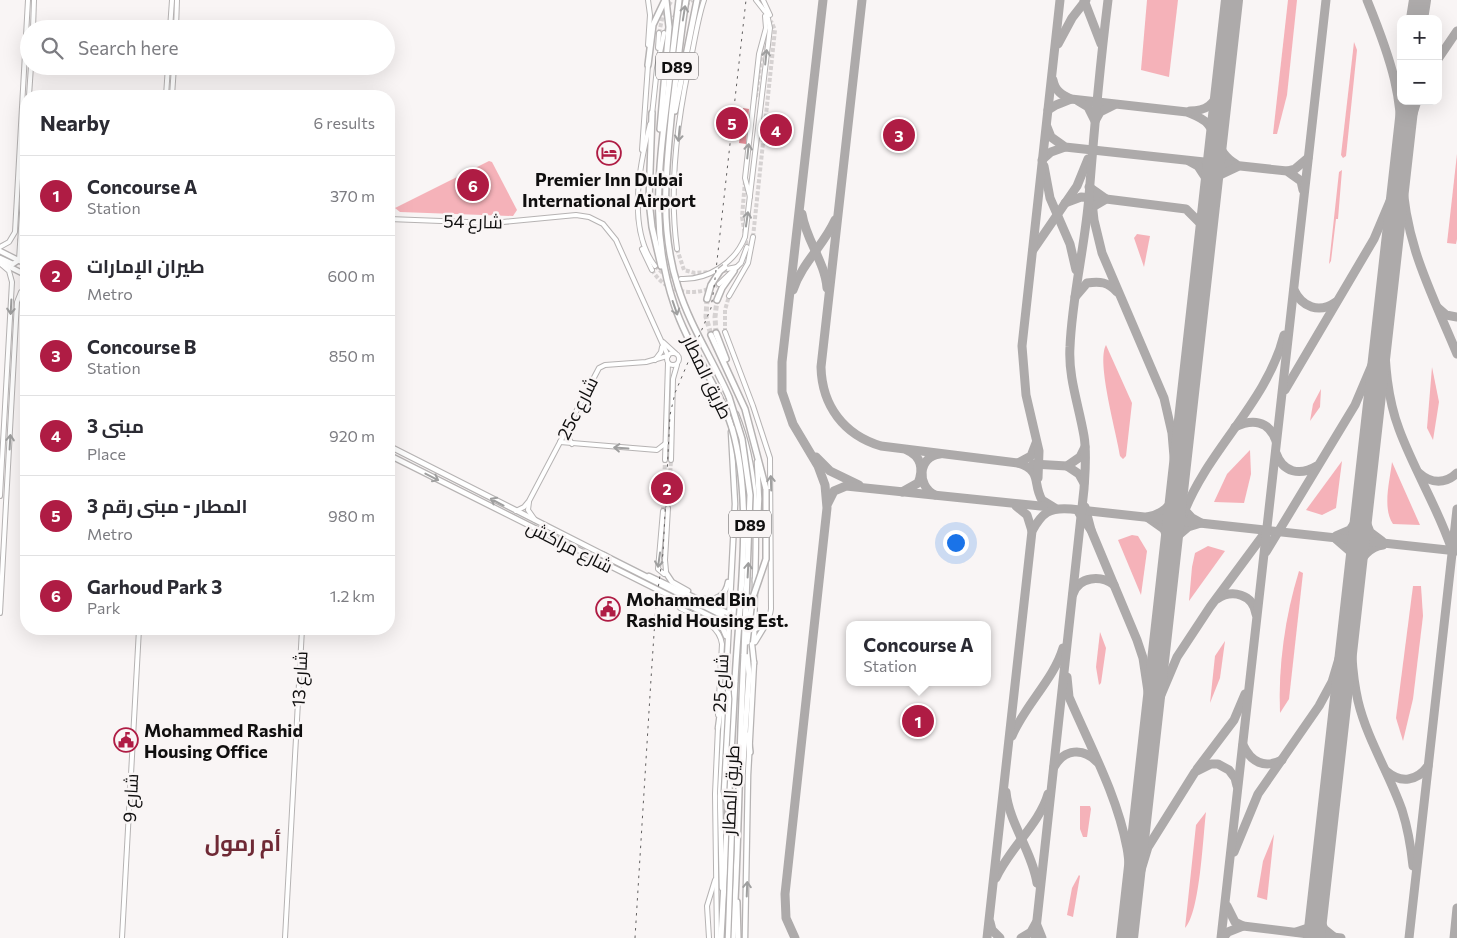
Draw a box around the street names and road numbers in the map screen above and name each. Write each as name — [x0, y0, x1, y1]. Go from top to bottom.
road number: D89 — [656, 52, 698, 80]
street label: شارع 54 — [443, 209, 503, 235]
street label: طريق المطار — [676, 331, 738, 423]
street label: 25c شارع — [552, 373, 604, 444]
road number: D89 — [729, 510, 771, 538]
street label: شارع مراكش — [522, 515, 617, 579]
street label: شارع 13 — [287, 650, 313, 708]
street label: شارع 25 — [707, 653, 735, 713]
street label: طريق المطار — [717, 744, 745, 837]
street label: شارع 9 — [118, 773, 144, 823]

